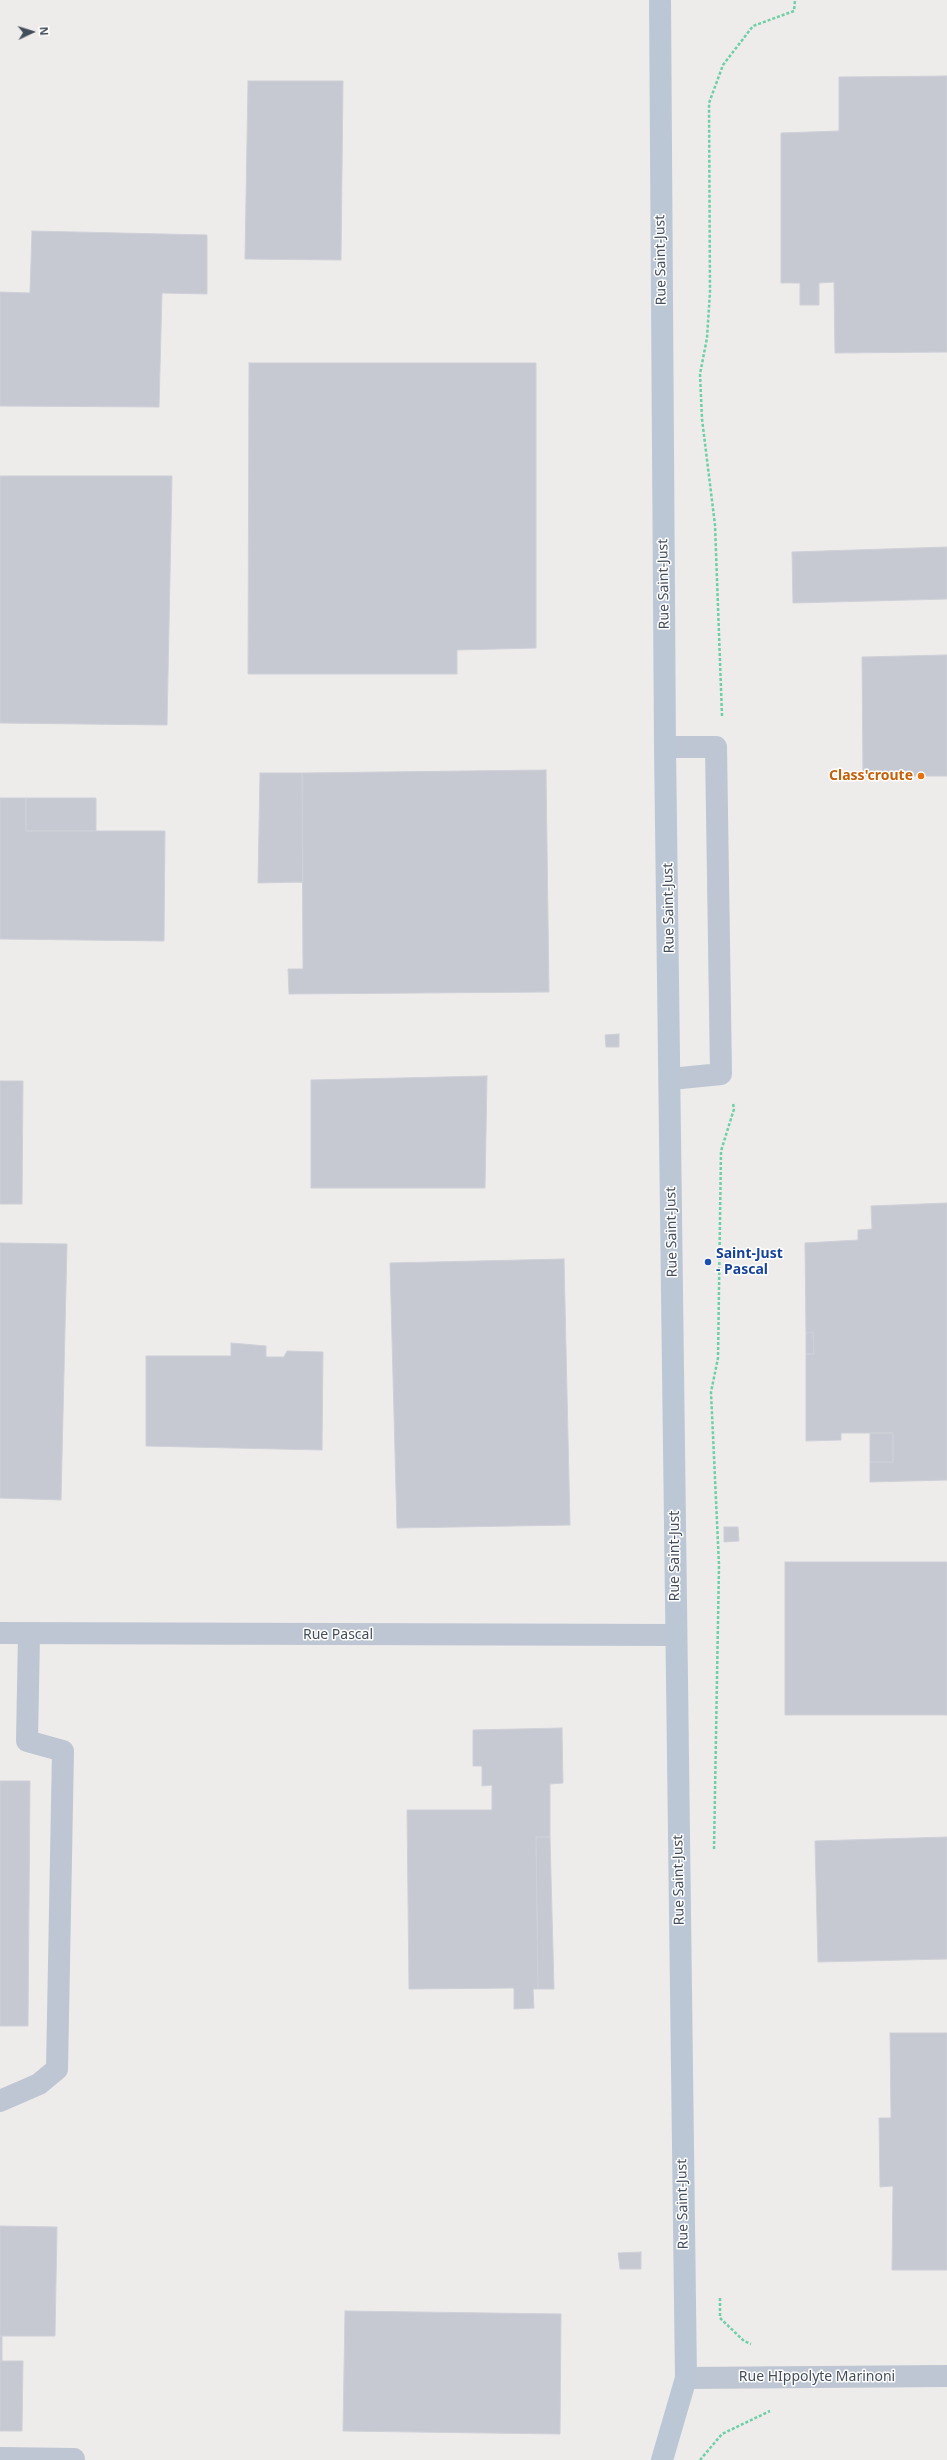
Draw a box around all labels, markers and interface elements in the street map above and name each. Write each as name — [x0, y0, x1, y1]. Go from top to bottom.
north arrow — [12, 12, 52, 52]
text: N — [37, 26, 52, 36]
street label: Rue Saint-Just — [652, 215, 670, 305]
street label: Rue Saint-Just — [655, 539, 673, 629]
place label: Class'croute — [829, 768, 913, 784]
marker: Class'croute — [916, 771, 926, 781]
street label: Rue Saint-Just — [660, 863, 678, 953]
street label: Rue Saint-Just — [663, 1187, 681, 1277]
place label: Saint-Just - Pascal — [716, 1246, 783, 1278]
marker: Saint-Just - Pascal — [703, 1257, 713, 1267]
street label: Rue Saint-Just — [667, 1511, 683, 1601]
street label: Rue Pascal — [303, 1627, 373, 1643]
street label: Rue Saint-Just — [670, 1835, 688, 1925]
street label: Rue Saint-Just — [674, 2159, 692, 2249]
street label: Rue HIppolyte Marinoni — [739, 2369, 895, 2385]

